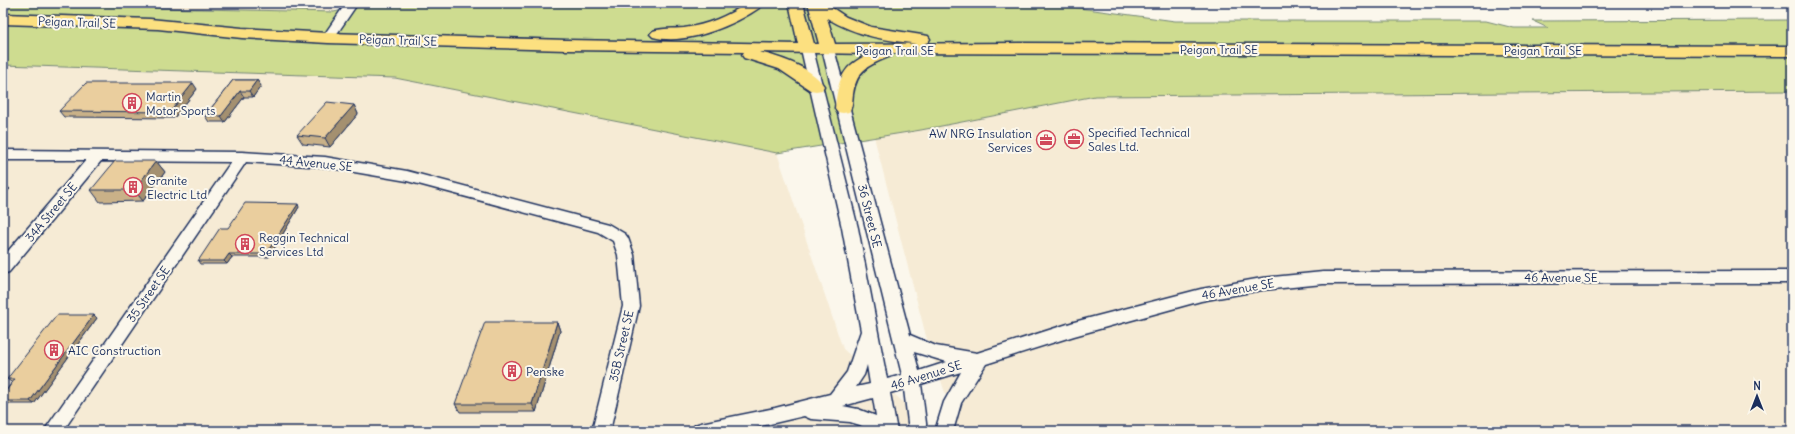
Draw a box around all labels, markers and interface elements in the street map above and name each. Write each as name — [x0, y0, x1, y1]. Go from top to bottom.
street label: Peigan Trail SE — [38, 13, 116, 31]
street label: Peigan Trail SE — [359, 31, 437, 49]
street label: Peigan Trail SE — [1180, 42, 1258, 57]
street label: Peigan Trail SE — [856, 43, 934, 58]
street label: Peigan Trail SE — [1504, 43, 1582, 58]
place label: Martin Motor Sports — [146, 89, 216, 118]
building icon: Martin Motor Sports — [121, 92, 143, 114]
place label: Specified Technical Sales Ltd. — [1088, 125, 1190, 154]
place label: AW NRG Insulation Services — [929, 126, 1032, 155]
office icon: Specified Technical Sales Ltd. — [1063, 128, 1085, 150]
office icon: AW NRG Insulation Services — [1035, 129, 1057, 151]
street label: 44 Avenue SE — [279, 152, 353, 174]
place label: Granite Electric Ltd — [147, 173, 207, 202]
building icon: Granite Electric Ltd — [122, 176, 144, 198]
street label: 34A Street SE — [22, 179, 80, 245]
street label: 36 Street SE — [855, 183, 885, 249]
place label: Reggin Technical Services Ltd — [259, 230, 349, 259]
building icon: Reggin Technical Services Ltd — [234, 233, 256, 255]
street label: 35 Street SE — [123, 263, 173, 325]
street label: 46 Avenue SE — [1524, 270, 1598, 285]
street label: 46 Avenue SE — [1200, 275, 1276, 303]
street label: 35B Street SE — [605, 309, 637, 383]
building icon: AIC Construction — [43, 339, 65, 361]
place label: AIC Construction — [68, 343, 161, 358]
street label: 46 Avenue SE — [889, 357, 963, 393]
building icon: Penske — [501, 360, 523, 382]
place label: Penske — [526, 364, 564, 379]
north arrow — [1737, 376, 1777, 416]
text: N — [1753, 379, 1761, 393]

